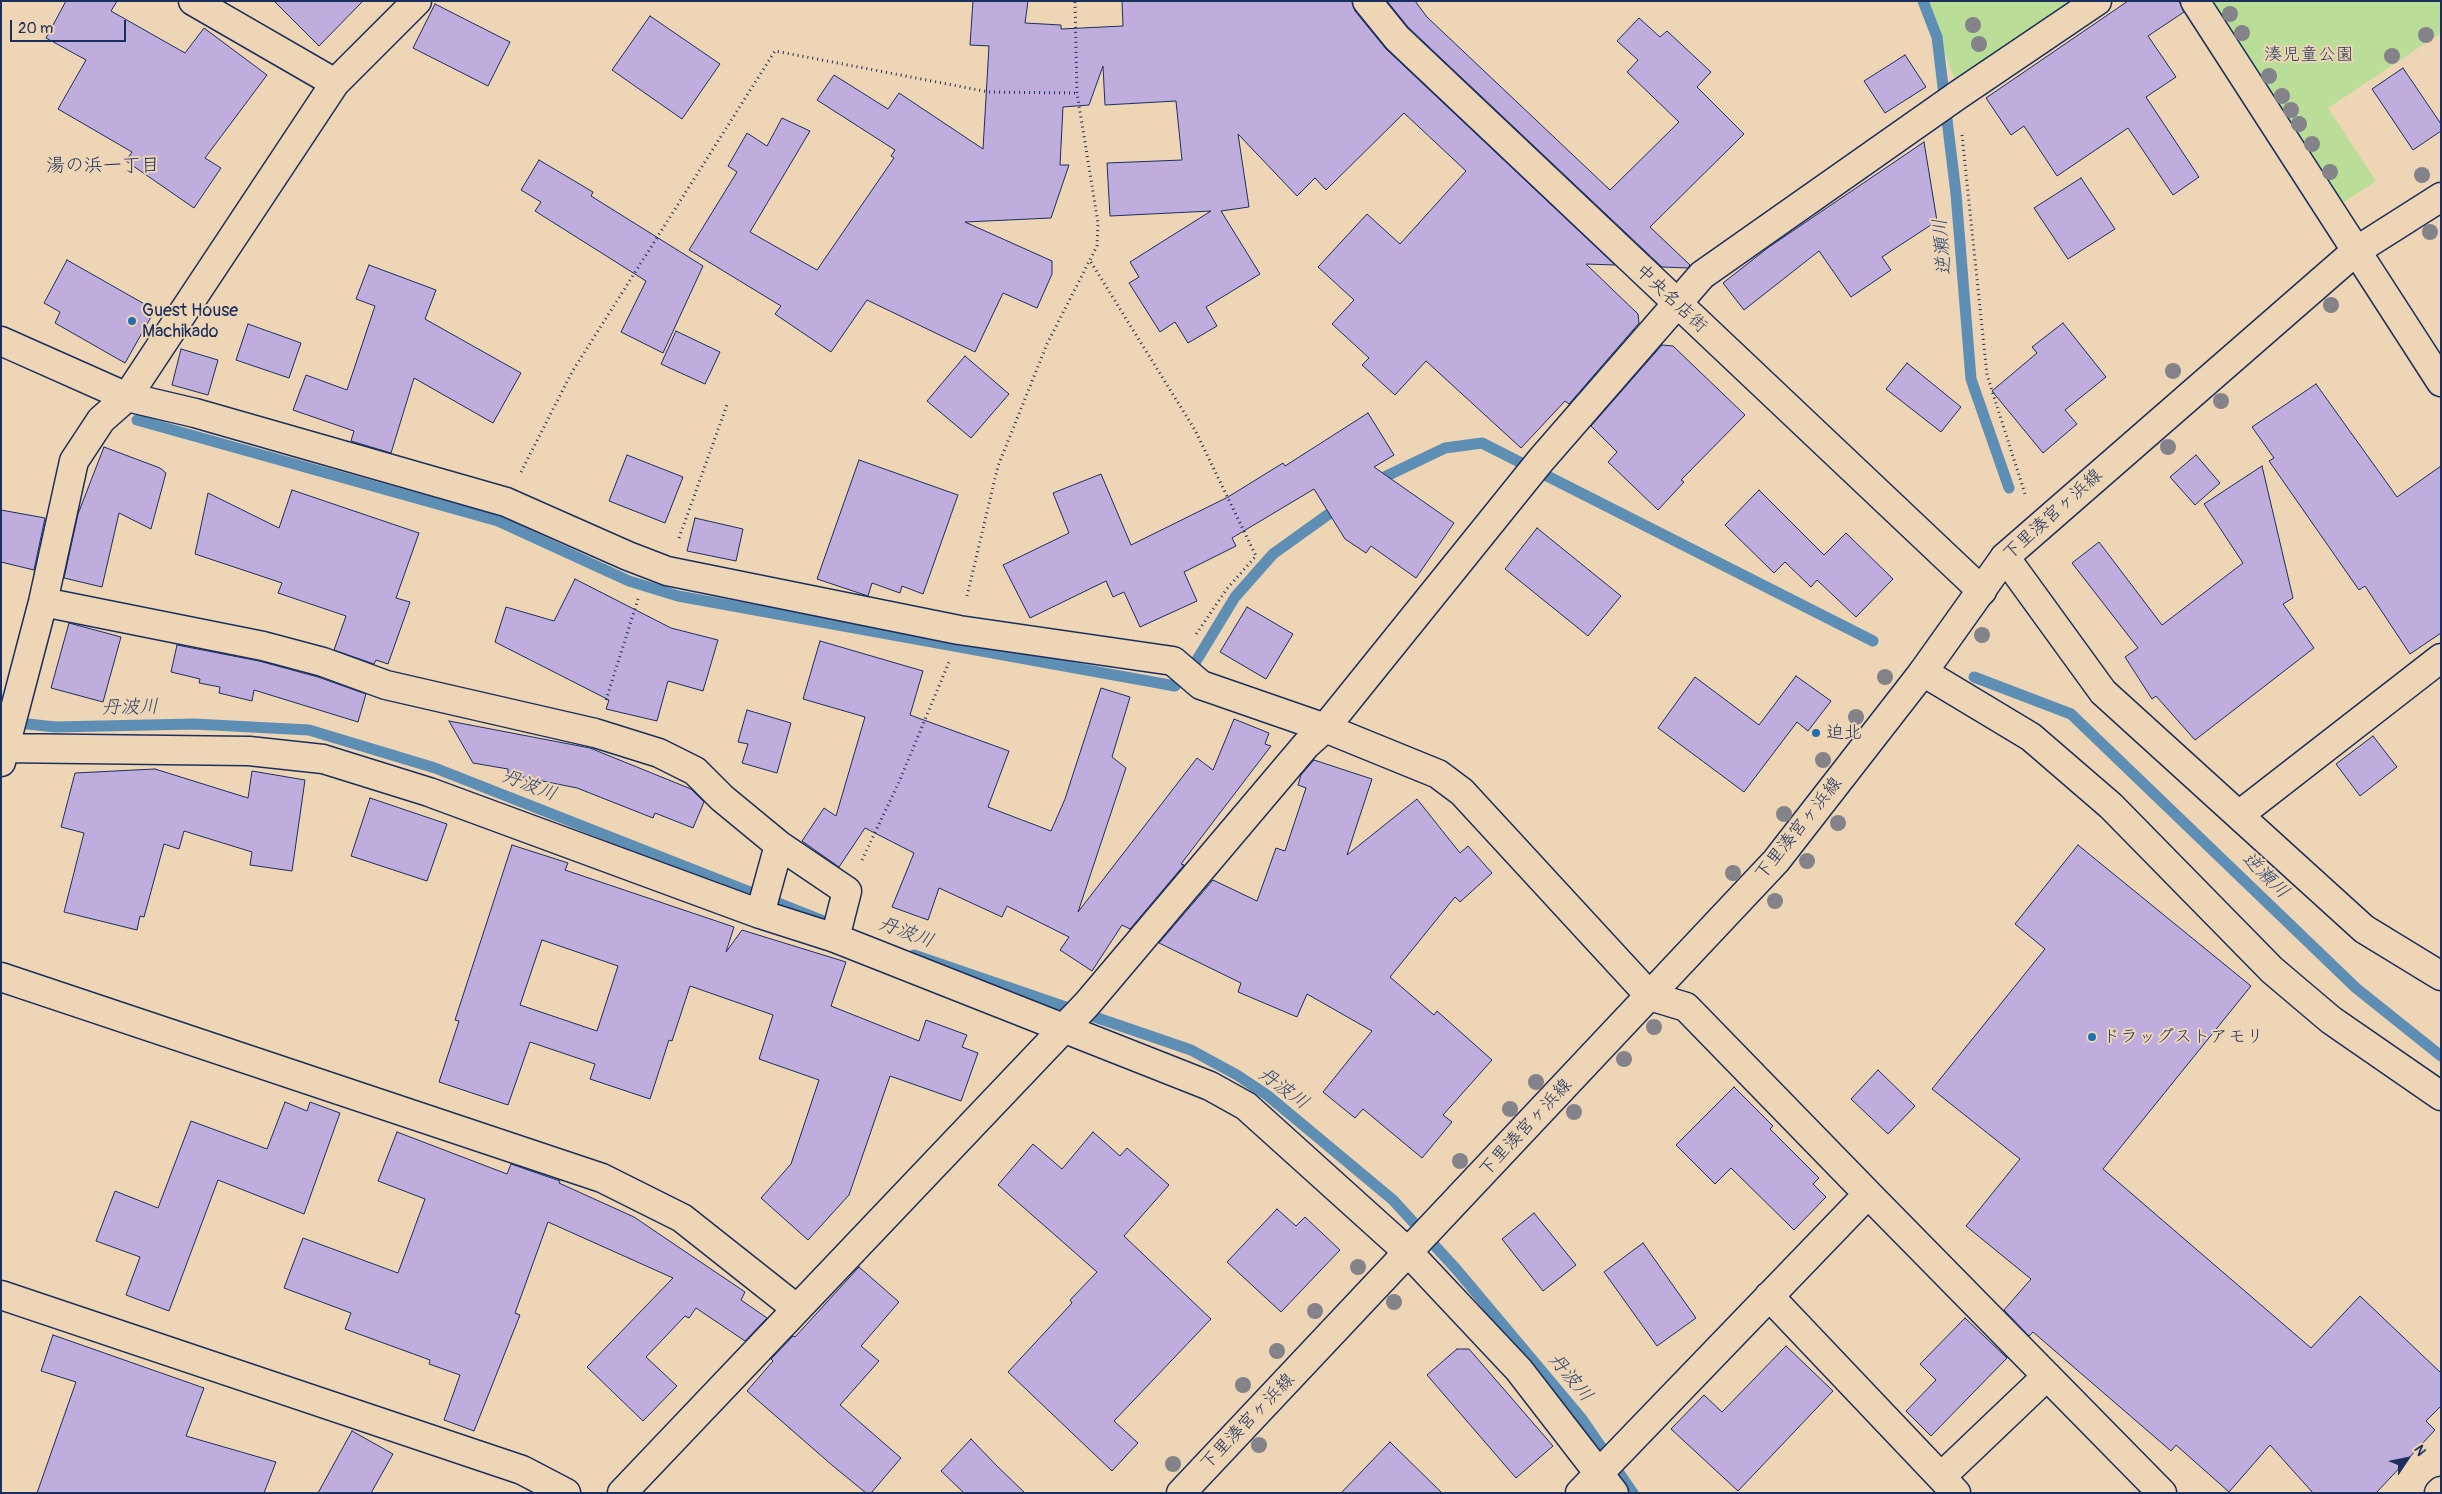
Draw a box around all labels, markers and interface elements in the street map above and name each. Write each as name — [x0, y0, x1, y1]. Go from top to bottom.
scale bar — [12, 10, 129, 42]
text: 20 m — [18, 19, 53, 38]
park label: 湊児童公園 — [2264, 44, 2354, 66]
district label: 湯の浜一丁目 — [46, 155, 160, 177]
water label: 逆瀬川 — [1929, 218, 1957, 276]
street label: 中央名店街 — [1631, 260, 1711, 338]
place label: Guest House Machikado — [142, 300, 238, 342]
marker: Guest House Machikado — [126, 315, 138, 327]
street label: 下里湊宮ヶ浜線 — [1999, 465, 2107, 565]
water label: 丹波川 — [101, 696, 159, 720]
place label: 迫北 — [1826, 722, 1862, 744]
marker: 迫北 — [1810, 727, 1822, 739]
water label: 丹波川 — [498, 765, 560, 807]
street label: 下里湊宮ヶ浜線 — [1751, 773, 1847, 885]
water label: 逆瀬川 — [2237, 848, 2293, 904]
water label: 丹波川 — [875, 913, 937, 953]
place label: ドラッグストアモリ — [2102, 1026, 2264, 1048]
marker: ドラッグストアモリ — [2086, 1031, 2098, 1043]
water label: 丹波川 — [1253, 1063, 1313, 1115]
street label: 下里湊宮ヶ浜線 — [1475, 1075, 1577, 1181]
water label: 丹波川 — [1543, 1349, 1597, 1407]
street label: 下里湊宮ヶ浜線 — [1196, 1369, 1300, 1475]
north arrow — [2382, 1434, 2432, 1484]
text: N — [2410, 1442, 2430, 1459]

